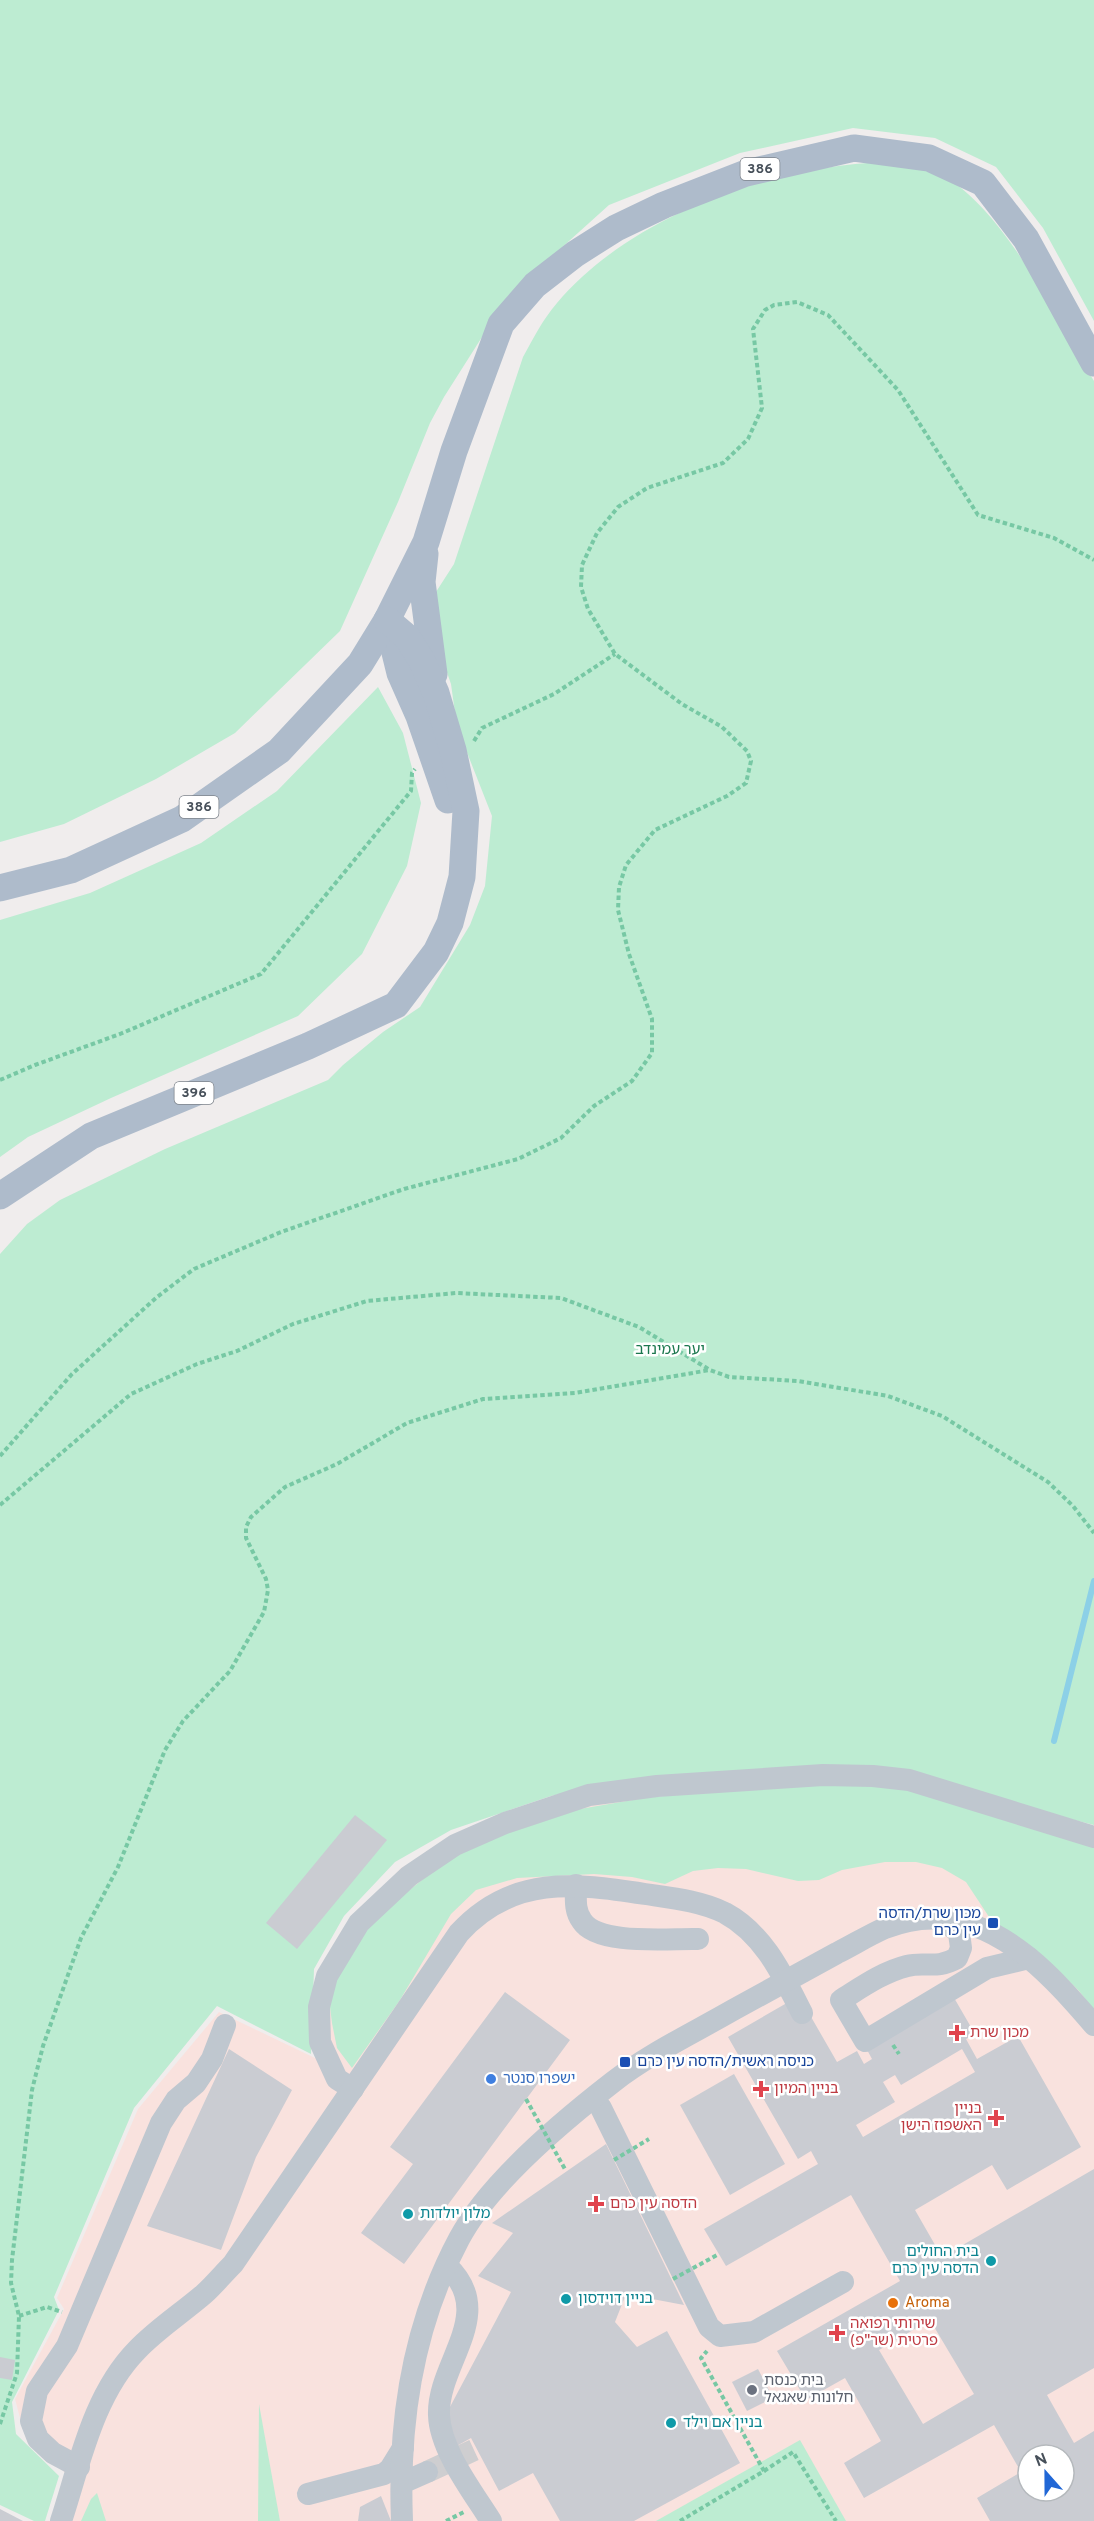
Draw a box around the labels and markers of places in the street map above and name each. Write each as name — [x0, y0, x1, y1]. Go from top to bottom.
place label: מכון שרת/הדסה עין כרם — [879, 1905, 981, 1941]
marker: מכון שרת/הדסה עין כרם — [986, 1916, 1000, 1930]
marker: מכון שרת — [948, 2024, 966, 2042]
place label: מכון שרת — [970, 2024, 1029, 2043]
place label: כניסה ראשית/הדסה עין כרם — [637, 2053, 814, 2072]
marker: כניסה ראשית/הדסה עין כרם — [618, 2055, 632, 2069]
place label: ישפרו סנטר — [503, 2070, 575, 2089]
marker: ישפרו סנטר — [484, 2072, 498, 2086]
marker: בניין המיון — [752, 2080, 770, 2098]
place label: בניין המיון — [774, 2080, 839, 2099]
place label: בניין האשפוז הישן — [901, 2100, 982, 2136]
marker: בניין האשפוז הישן — [987, 2109, 1005, 2127]
marker: הדסה עין כרם — [587, 2195, 605, 2213]
place label: הדסה עין כרם — [610, 2195, 697, 2214]
place label: מלון יולדות — [420, 2205, 490, 2224]
marker: מלון יולדות — [401, 2207, 415, 2221]
place label: בית החולים הדסה עין כרם — [892, 2243, 979, 2279]
marker: בית החולים הדסה עין כרם — [984, 2254, 998, 2268]
place label: בניין דוידסון — [578, 2290, 654, 2309]
marker: בניין דוידסון — [559, 2292, 573, 2306]
place label: Aroma — [905, 2294, 950, 2313]
marker: Aroma — [886, 2296, 900, 2310]
place label: שירותי רפואה פרטית (שר"פ) — [850, 2315, 938, 2351]
marker: שירותי רפואה פרטית (שר"פ) — [828, 2324, 846, 2342]
place label: בית כנסת חלונות שאגאל — [764, 2372, 854, 2408]
marker: בית כנסת חלונות שאגאל — [745, 2383, 759, 2397]
place label: בניין אם וילד — [683, 2414, 763, 2433]
marker: בניין אם וילד — [664, 2416, 678, 2430]

